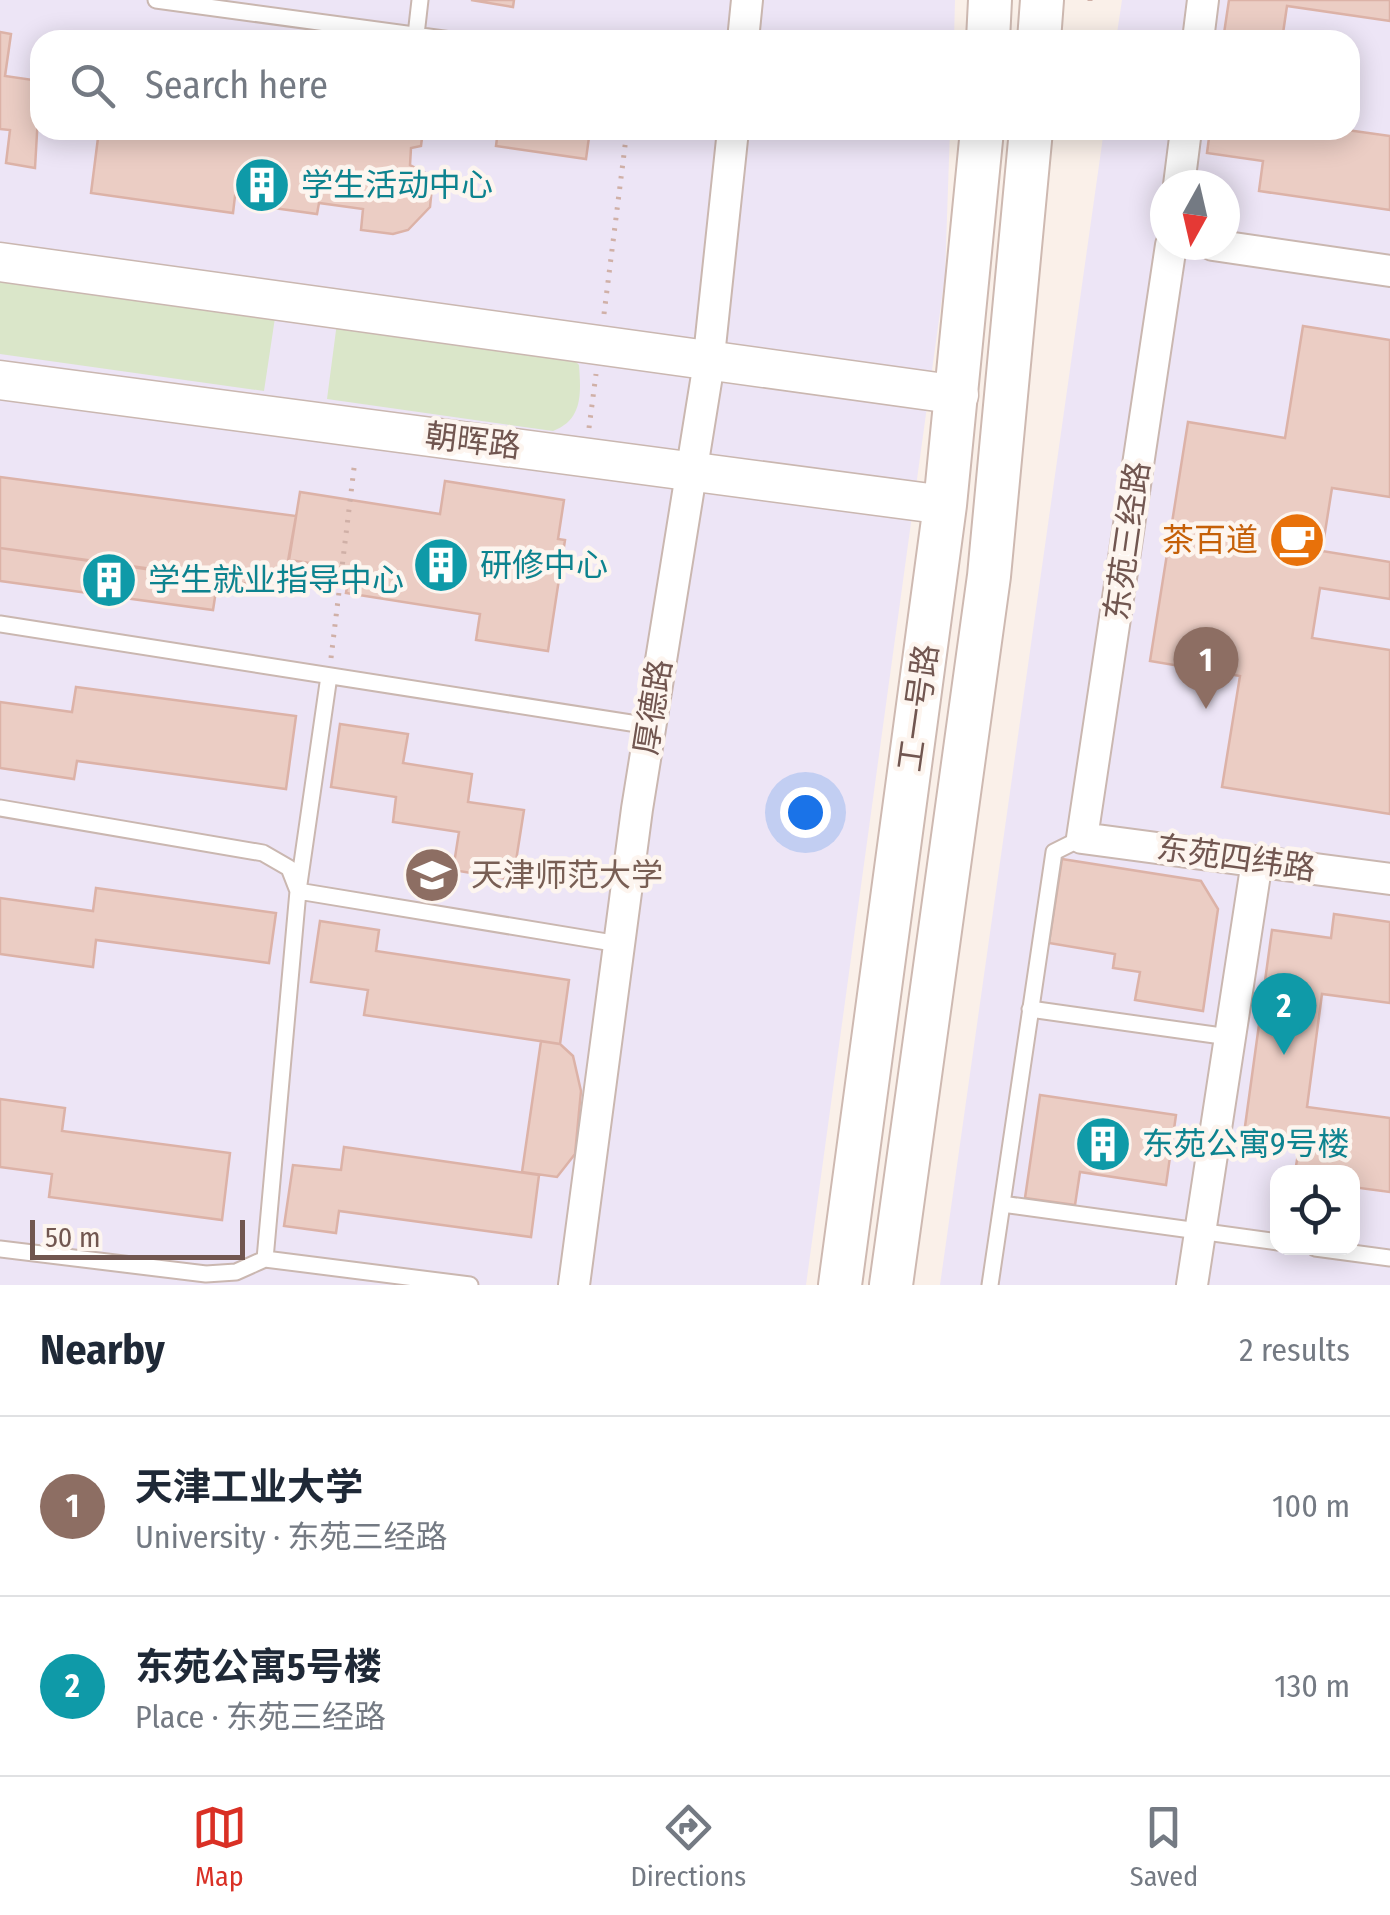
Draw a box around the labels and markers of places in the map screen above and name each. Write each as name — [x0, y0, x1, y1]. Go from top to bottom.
building icon: 学生活动中心 — [232, 155, 292, 215]
place label: 学生活动中心 — [301, 166, 493, 204]
cafe icon: 茶百道 — [1267, 510, 1327, 570]
place label: 茶百道 — [1162, 521, 1258, 559]
building icon: 研修中心 — [411, 535, 471, 595]
place label: 研修中心 — [480, 546, 608, 584]
building icon: 学生就业指导中心 — [79, 550, 139, 610]
place label: 学生就业指导中心 — [148, 561, 404, 599]
pin: 1 — [1174, 626, 1238, 709]
school or university icon: 天津师范大学 — [402, 845, 462, 905]
place label: 天津师范大学 — [471, 856, 663, 894]
pin: 2 — [1252, 972, 1316, 1055]
building icon: 东苑公寓9号楼 — [1073, 1114, 1133, 1174]
place label: 东苑公寓9号楼 — [1142, 1125, 1350, 1163]

